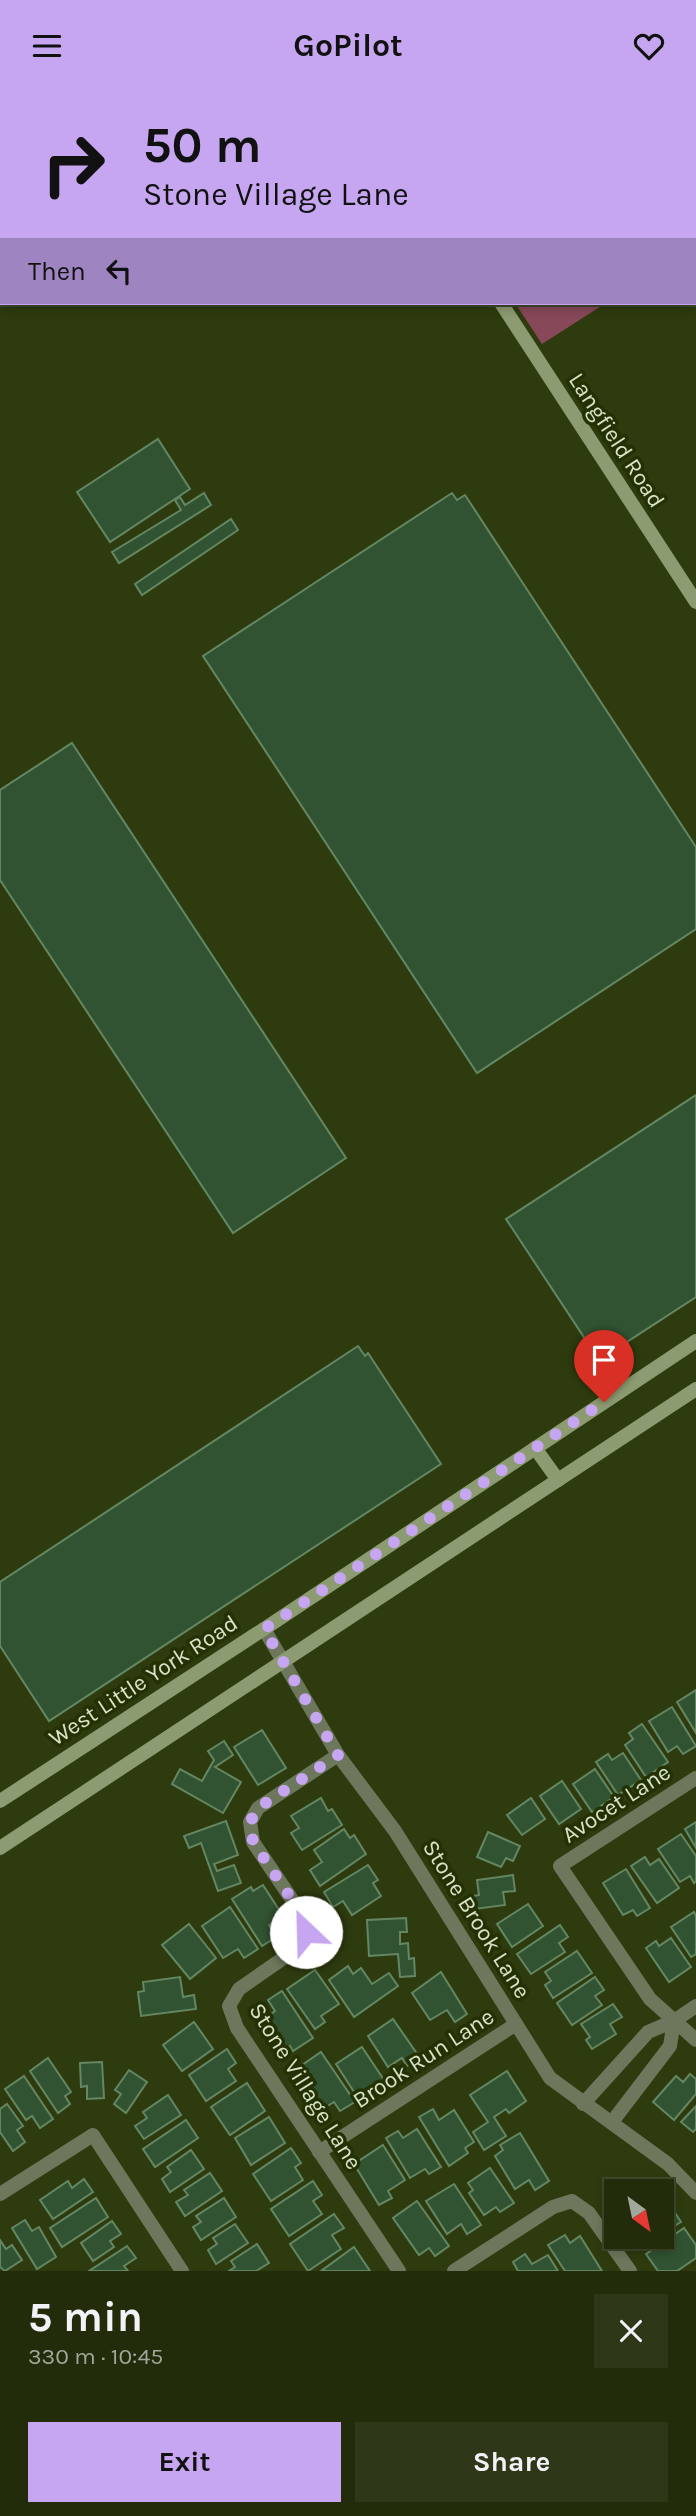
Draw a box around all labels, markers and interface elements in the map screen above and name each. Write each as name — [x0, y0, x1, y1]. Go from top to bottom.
icon: menu — [28, 27, 66, 65]
text: GoPilot — [293, 27, 403, 64]
icon: heart — [630, 27, 668, 65]
text: 50 m — [143, 117, 261, 174]
icon: right — [28, 119, 119, 210]
text: Stone Village Lane — [143, 176, 409, 213]
icon: left — [100, 252, 138, 290]
text: Then — [28, 256, 86, 287]
street label: Langfield Road — [563, 368, 670, 513]
pin — [574, 1330, 634, 1402]
icon: arrive — [585, 1341, 623, 1379]
street label: West Little York Road — [44, 1609, 243, 1752]
street label: Avocet Lane — [557, 1758, 676, 1848]
street label: Stone Brook Lane — [417, 1835, 536, 2003]
position arrow — [269, 1895, 343, 1969]
street label: Stone Village Lane — [244, 1998, 368, 2174]
street label: Brook Run Lane — [348, 2003, 499, 2114]
north arrow — [604, 2179, 674, 2249]
map controls — [604, 2179, 674, 2249]
text: 5 min — [28, 2292, 143, 2342]
button: close — [594, 2294, 668, 2368]
text: 330 m · 10:45 — [28, 2343, 163, 2370]
button: Exit — [28, 2422, 341, 2502]
button: Share — [355, 2422, 668, 2502]

